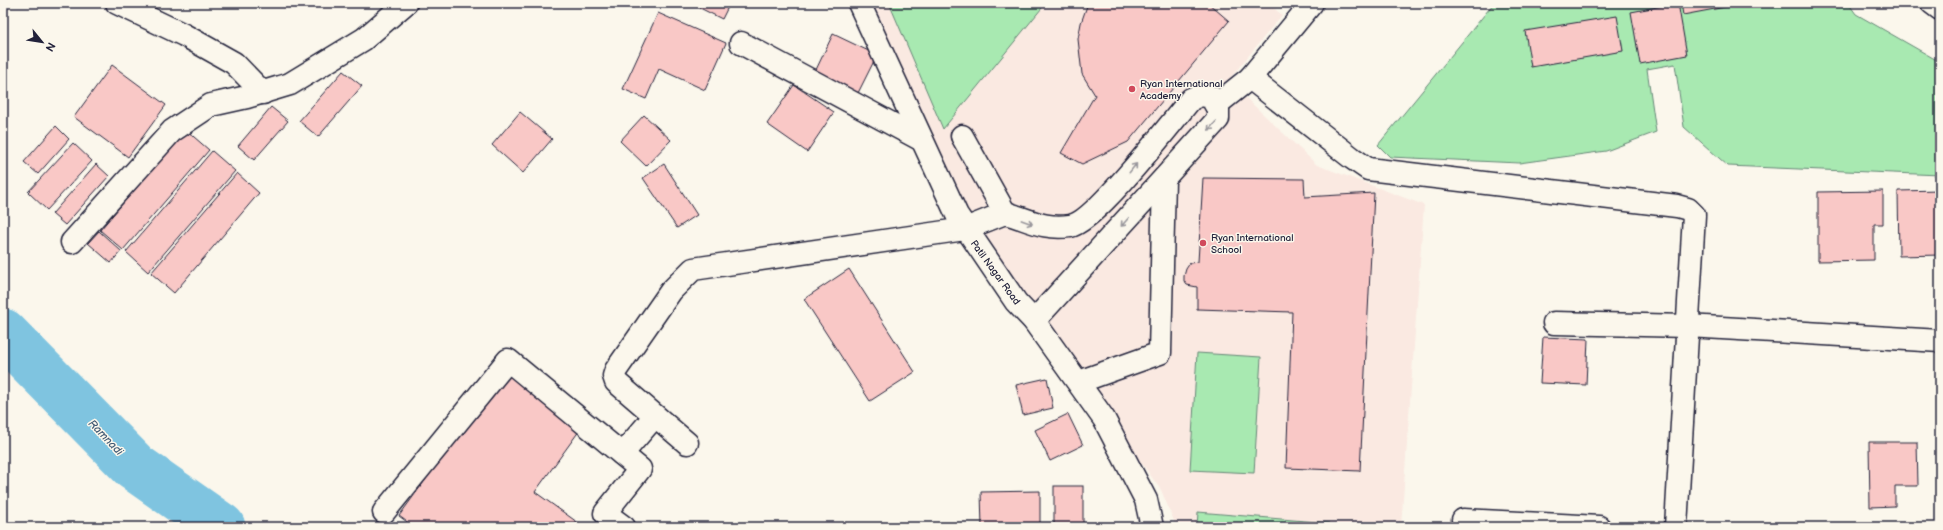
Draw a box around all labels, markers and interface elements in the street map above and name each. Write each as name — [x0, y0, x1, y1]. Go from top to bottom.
north arrow — [22, 22, 62, 62]
text: N — [43, 40, 58, 54]
place label: Ryan International Academy — [1140, 78, 1222, 102]
marker: Ryan International Academy — [1127, 84, 1137, 94]
one-way arrow — [1208, 120, 1217, 131]
one-way arrow — [1129, 163, 1137, 174]
one-way arrow — [1120, 217, 1130, 227]
one-way arrow — [1021, 218, 1033, 226]
place label: Ryan International School — [1211, 232, 1293, 256]
street label: Patil Nagar Road — [968, 238, 1023, 307]
marker: Ryan International School — [1198, 238, 1208, 248]
water label: Ramnadi — [86, 417, 126, 458]

